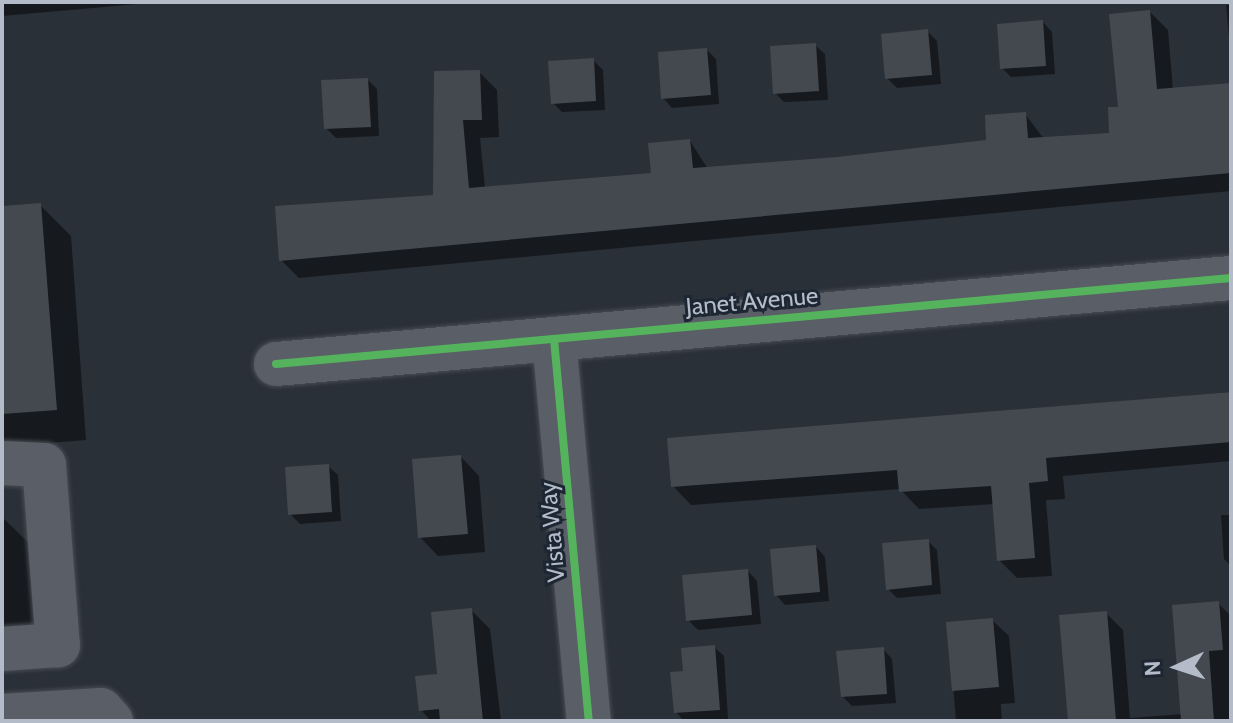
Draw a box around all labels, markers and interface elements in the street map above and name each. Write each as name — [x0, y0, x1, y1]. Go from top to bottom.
street label: Janet Avenue — [685, 281, 819, 321]
street label: Vista Way — [533, 481, 571, 583]
north arrow — [1137, 627, 1217, 707]
text: N — [1139, 660, 1166, 677]

